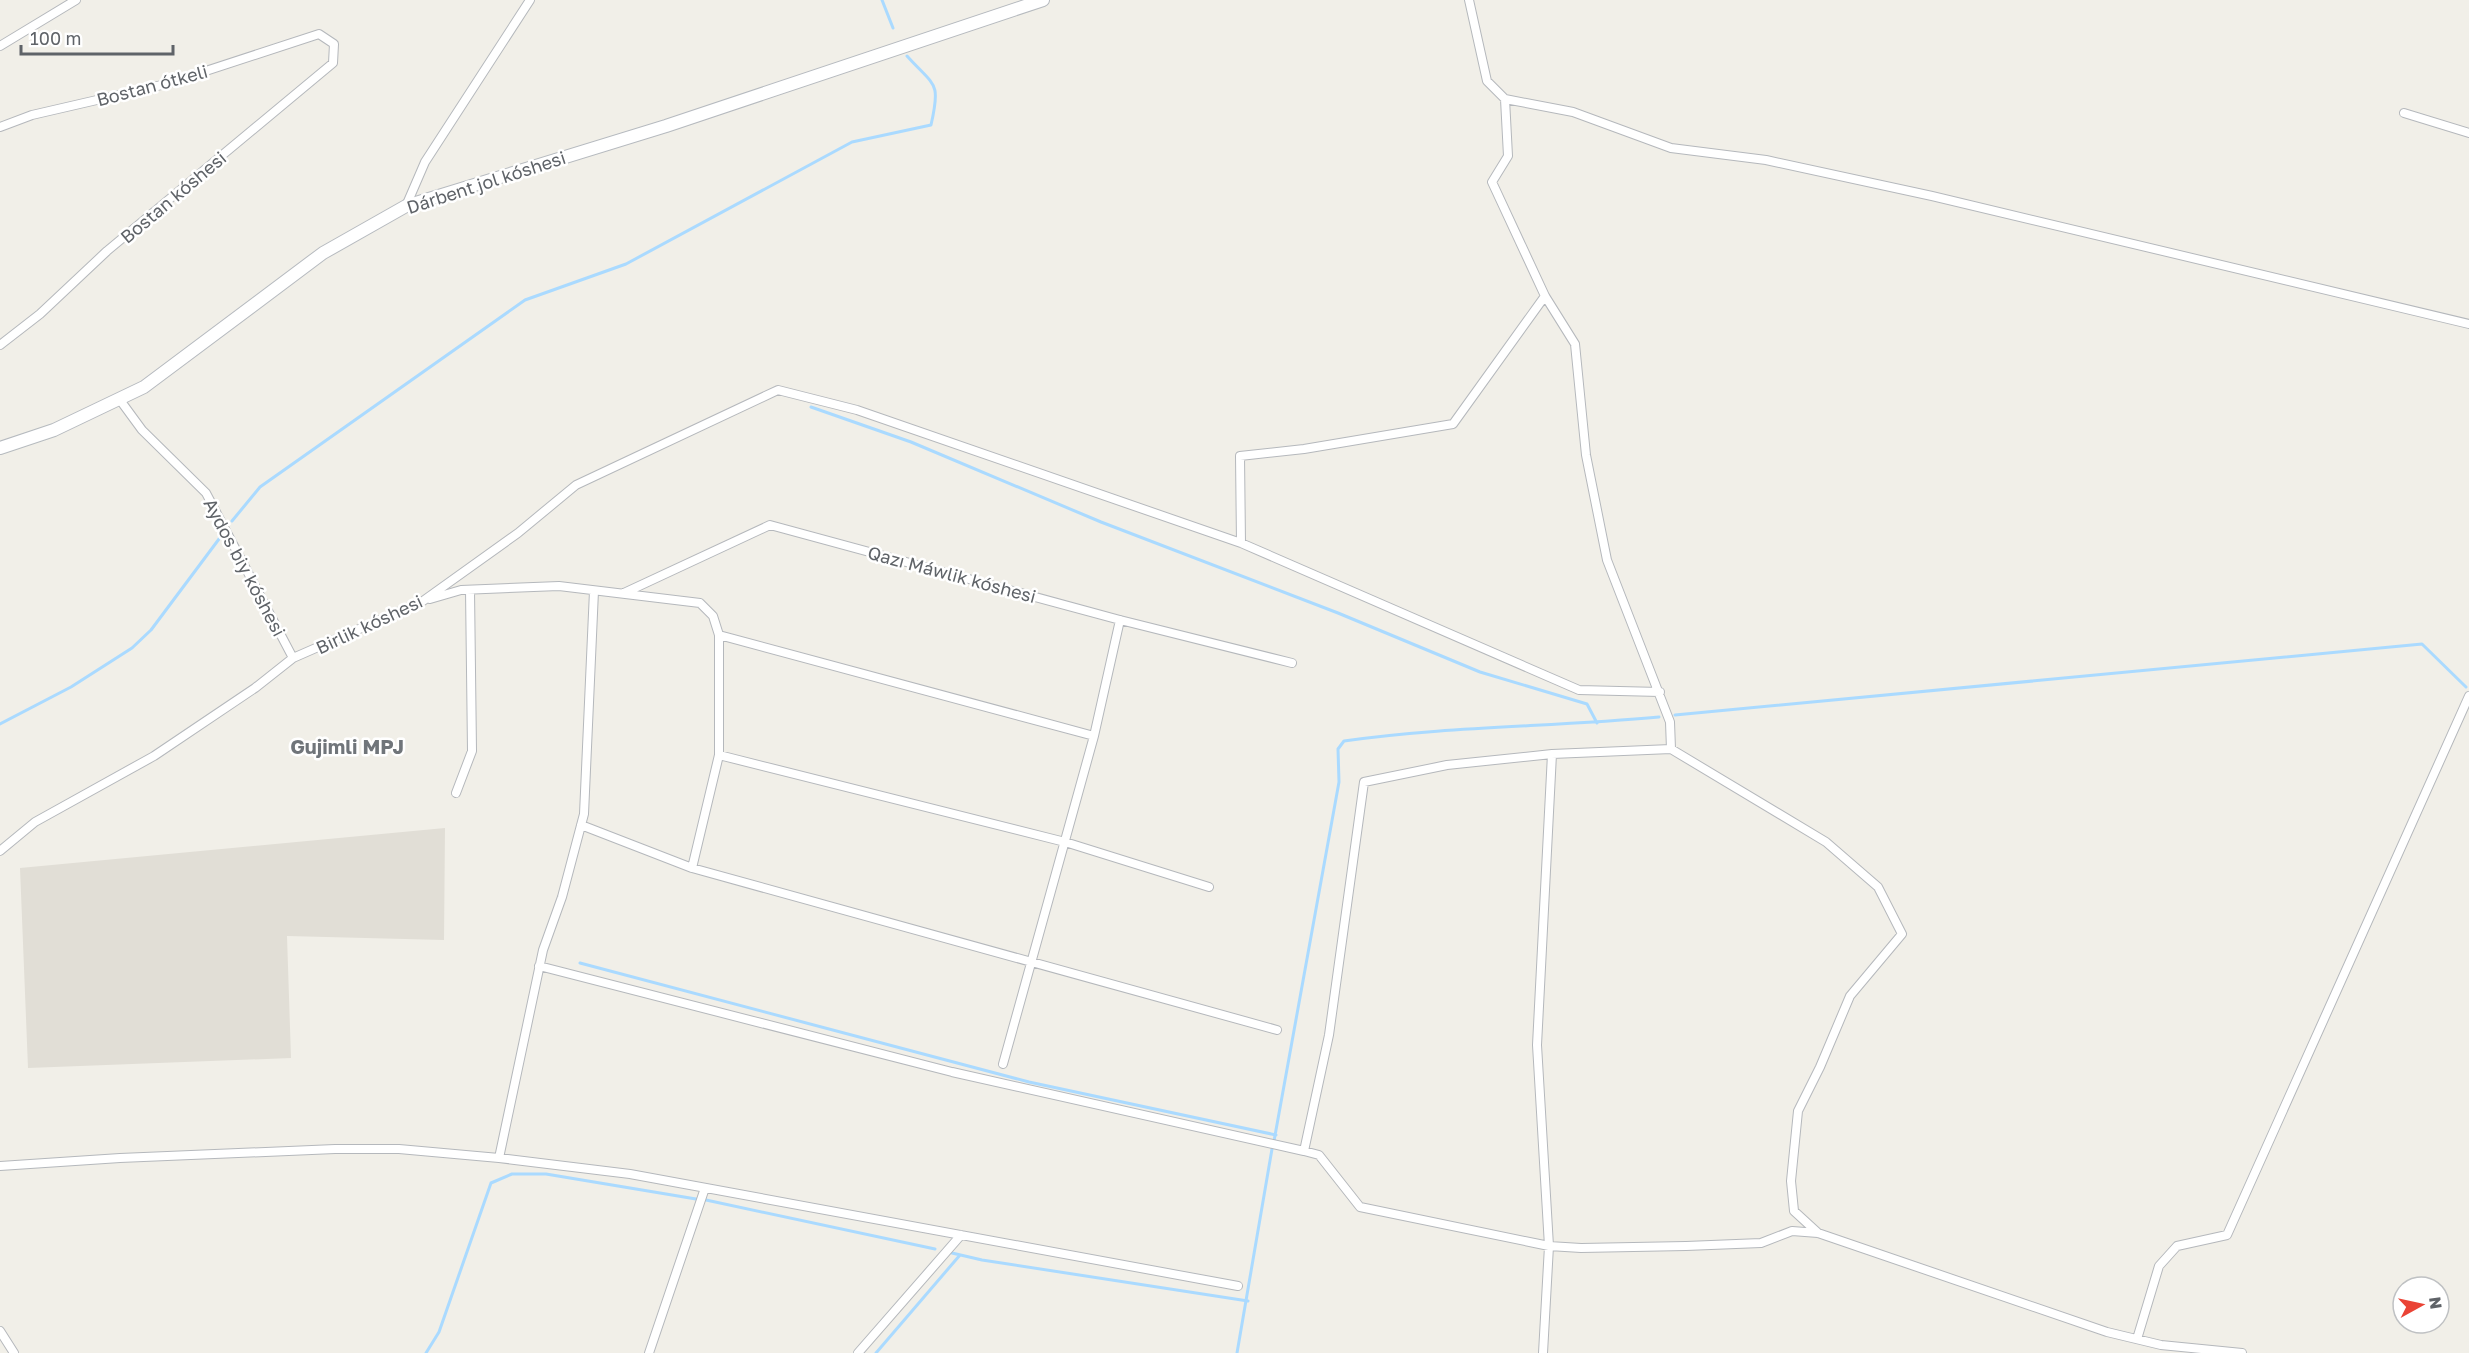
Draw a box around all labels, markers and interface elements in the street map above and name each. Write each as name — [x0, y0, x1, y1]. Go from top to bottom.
scale bar — [21, 18, 172, 56]
text: 100 m — [30, 27, 81, 49]
street label: Bostan ótkeli — [94, 60, 210, 110]
street label: Bostan kóshesi — [116, 146, 230, 248]
street label: Dárbent jol kóshesi — [404, 146, 568, 218]
street label: Aydos biy kóshesi — [199, 494, 291, 640]
street label: Qazı Máwlik kóshesi — [865, 541, 1039, 607]
street label: Birlik kóshesi — [312, 590, 426, 658]
district label: Gujimli MPJ — [290, 734, 404, 758]
north arrow — [2391, 1275, 2451, 1335]
text: N — [2425, 1295, 2447, 1310]

